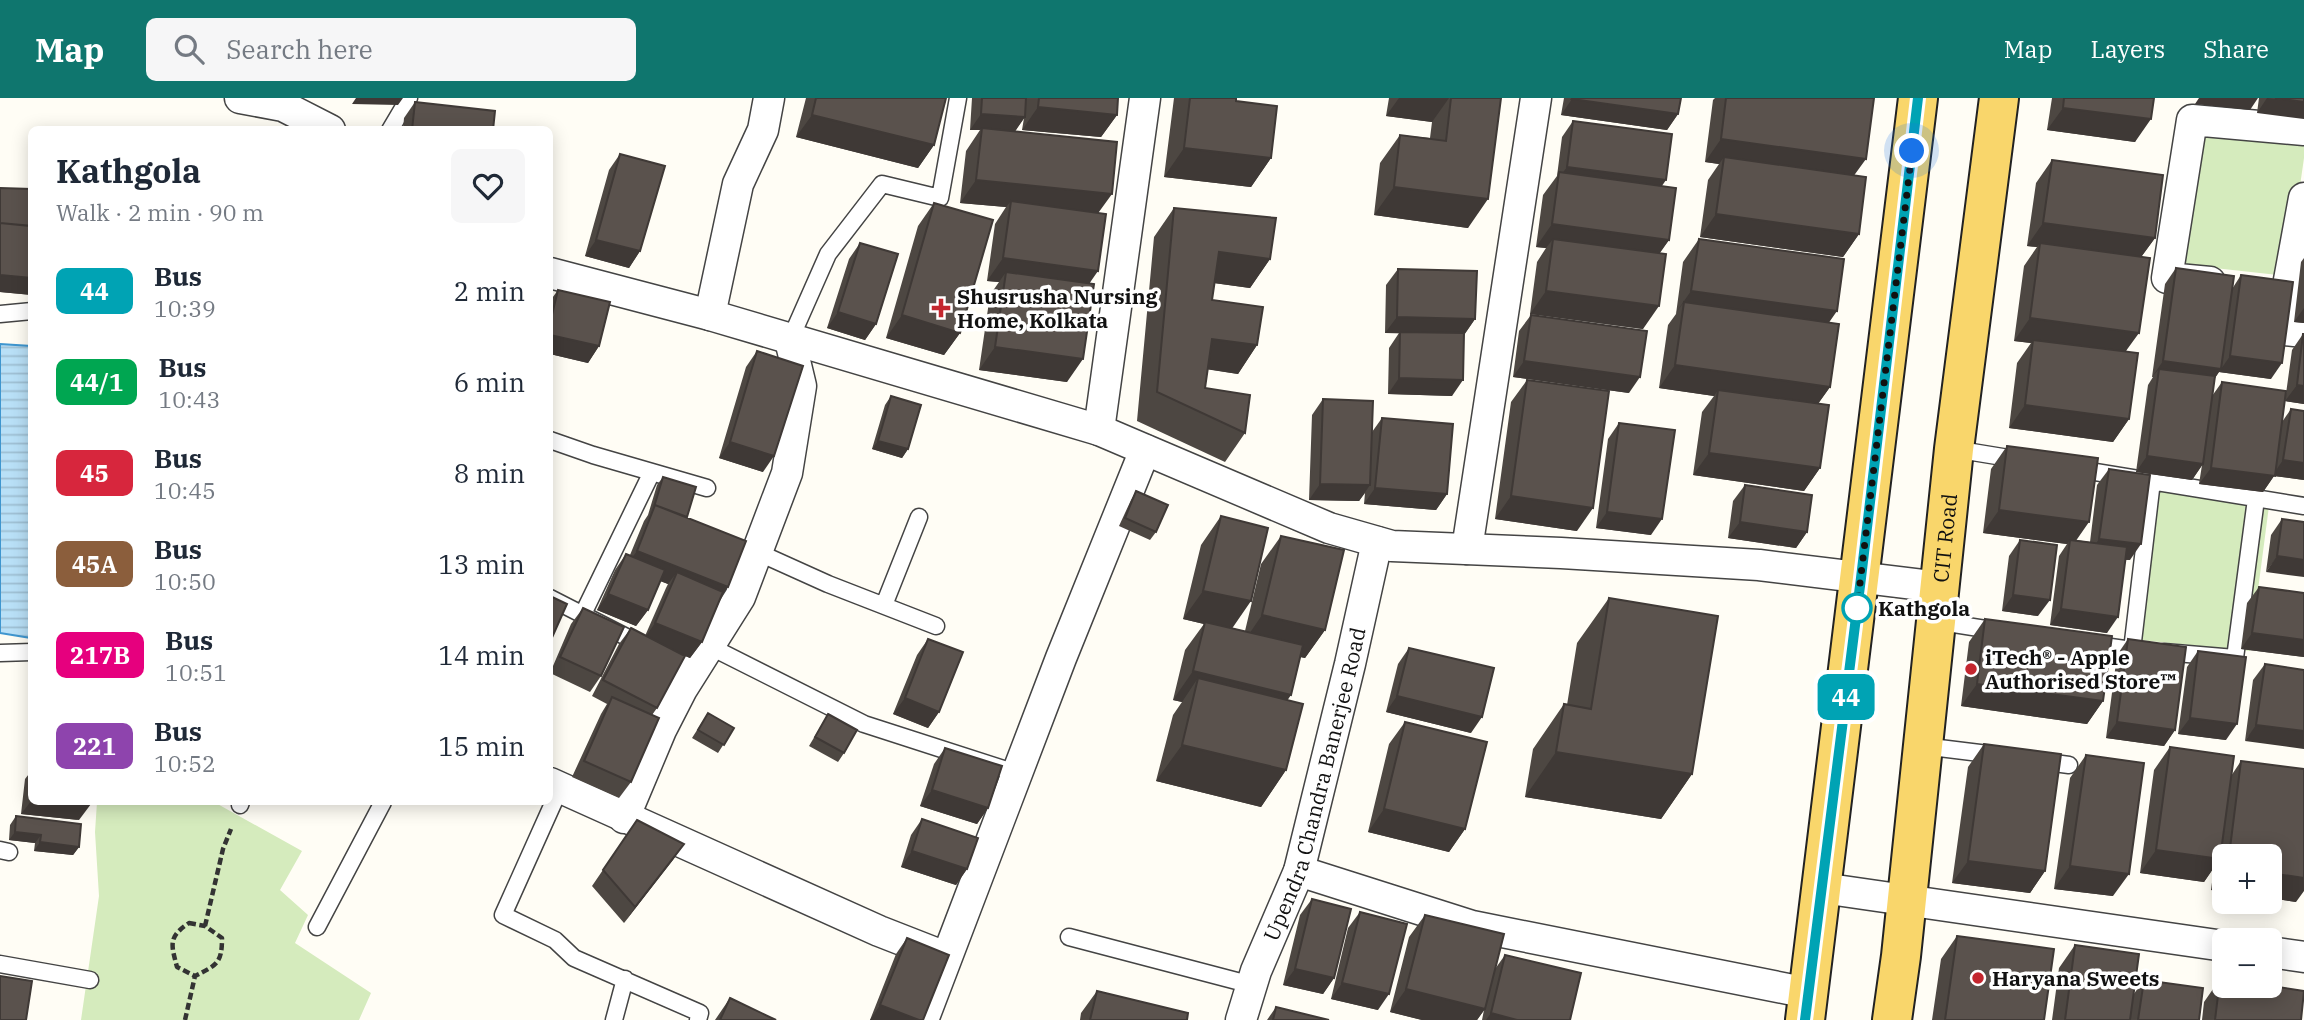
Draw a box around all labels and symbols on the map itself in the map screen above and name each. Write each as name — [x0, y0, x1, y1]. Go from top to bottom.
your location — [1894, 133, 1929, 168]
place label: Shusrusha Nursing Home, Kolkata — [957, 282, 1159, 334]
marker: Shusrusha Nursing Home, Kolkata — [931, 298, 951, 318]
street label: CIT Road — [1926, 492, 1963, 584]
marker: Kathgola — [1842, 593, 1872, 623]
place label: Kathgola — [1878, 594, 1970, 622]
street label: Upendra Chandra Banerjee Road — [1257, 624, 1372, 945]
place label: iTech® - Apple Authorised Store™ — [1985, 643, 2176, 695]
marker: iTech® - Apple Authorised Store™ — [1963, 661, 1979, 677]
line badge: 44 — [1814, 674, 1878, 720]
place label: Haryana Sweets — [1992, 964, 2160, 992]
marker: Haryana Sweets — [1970, 970, 1986, 986]

